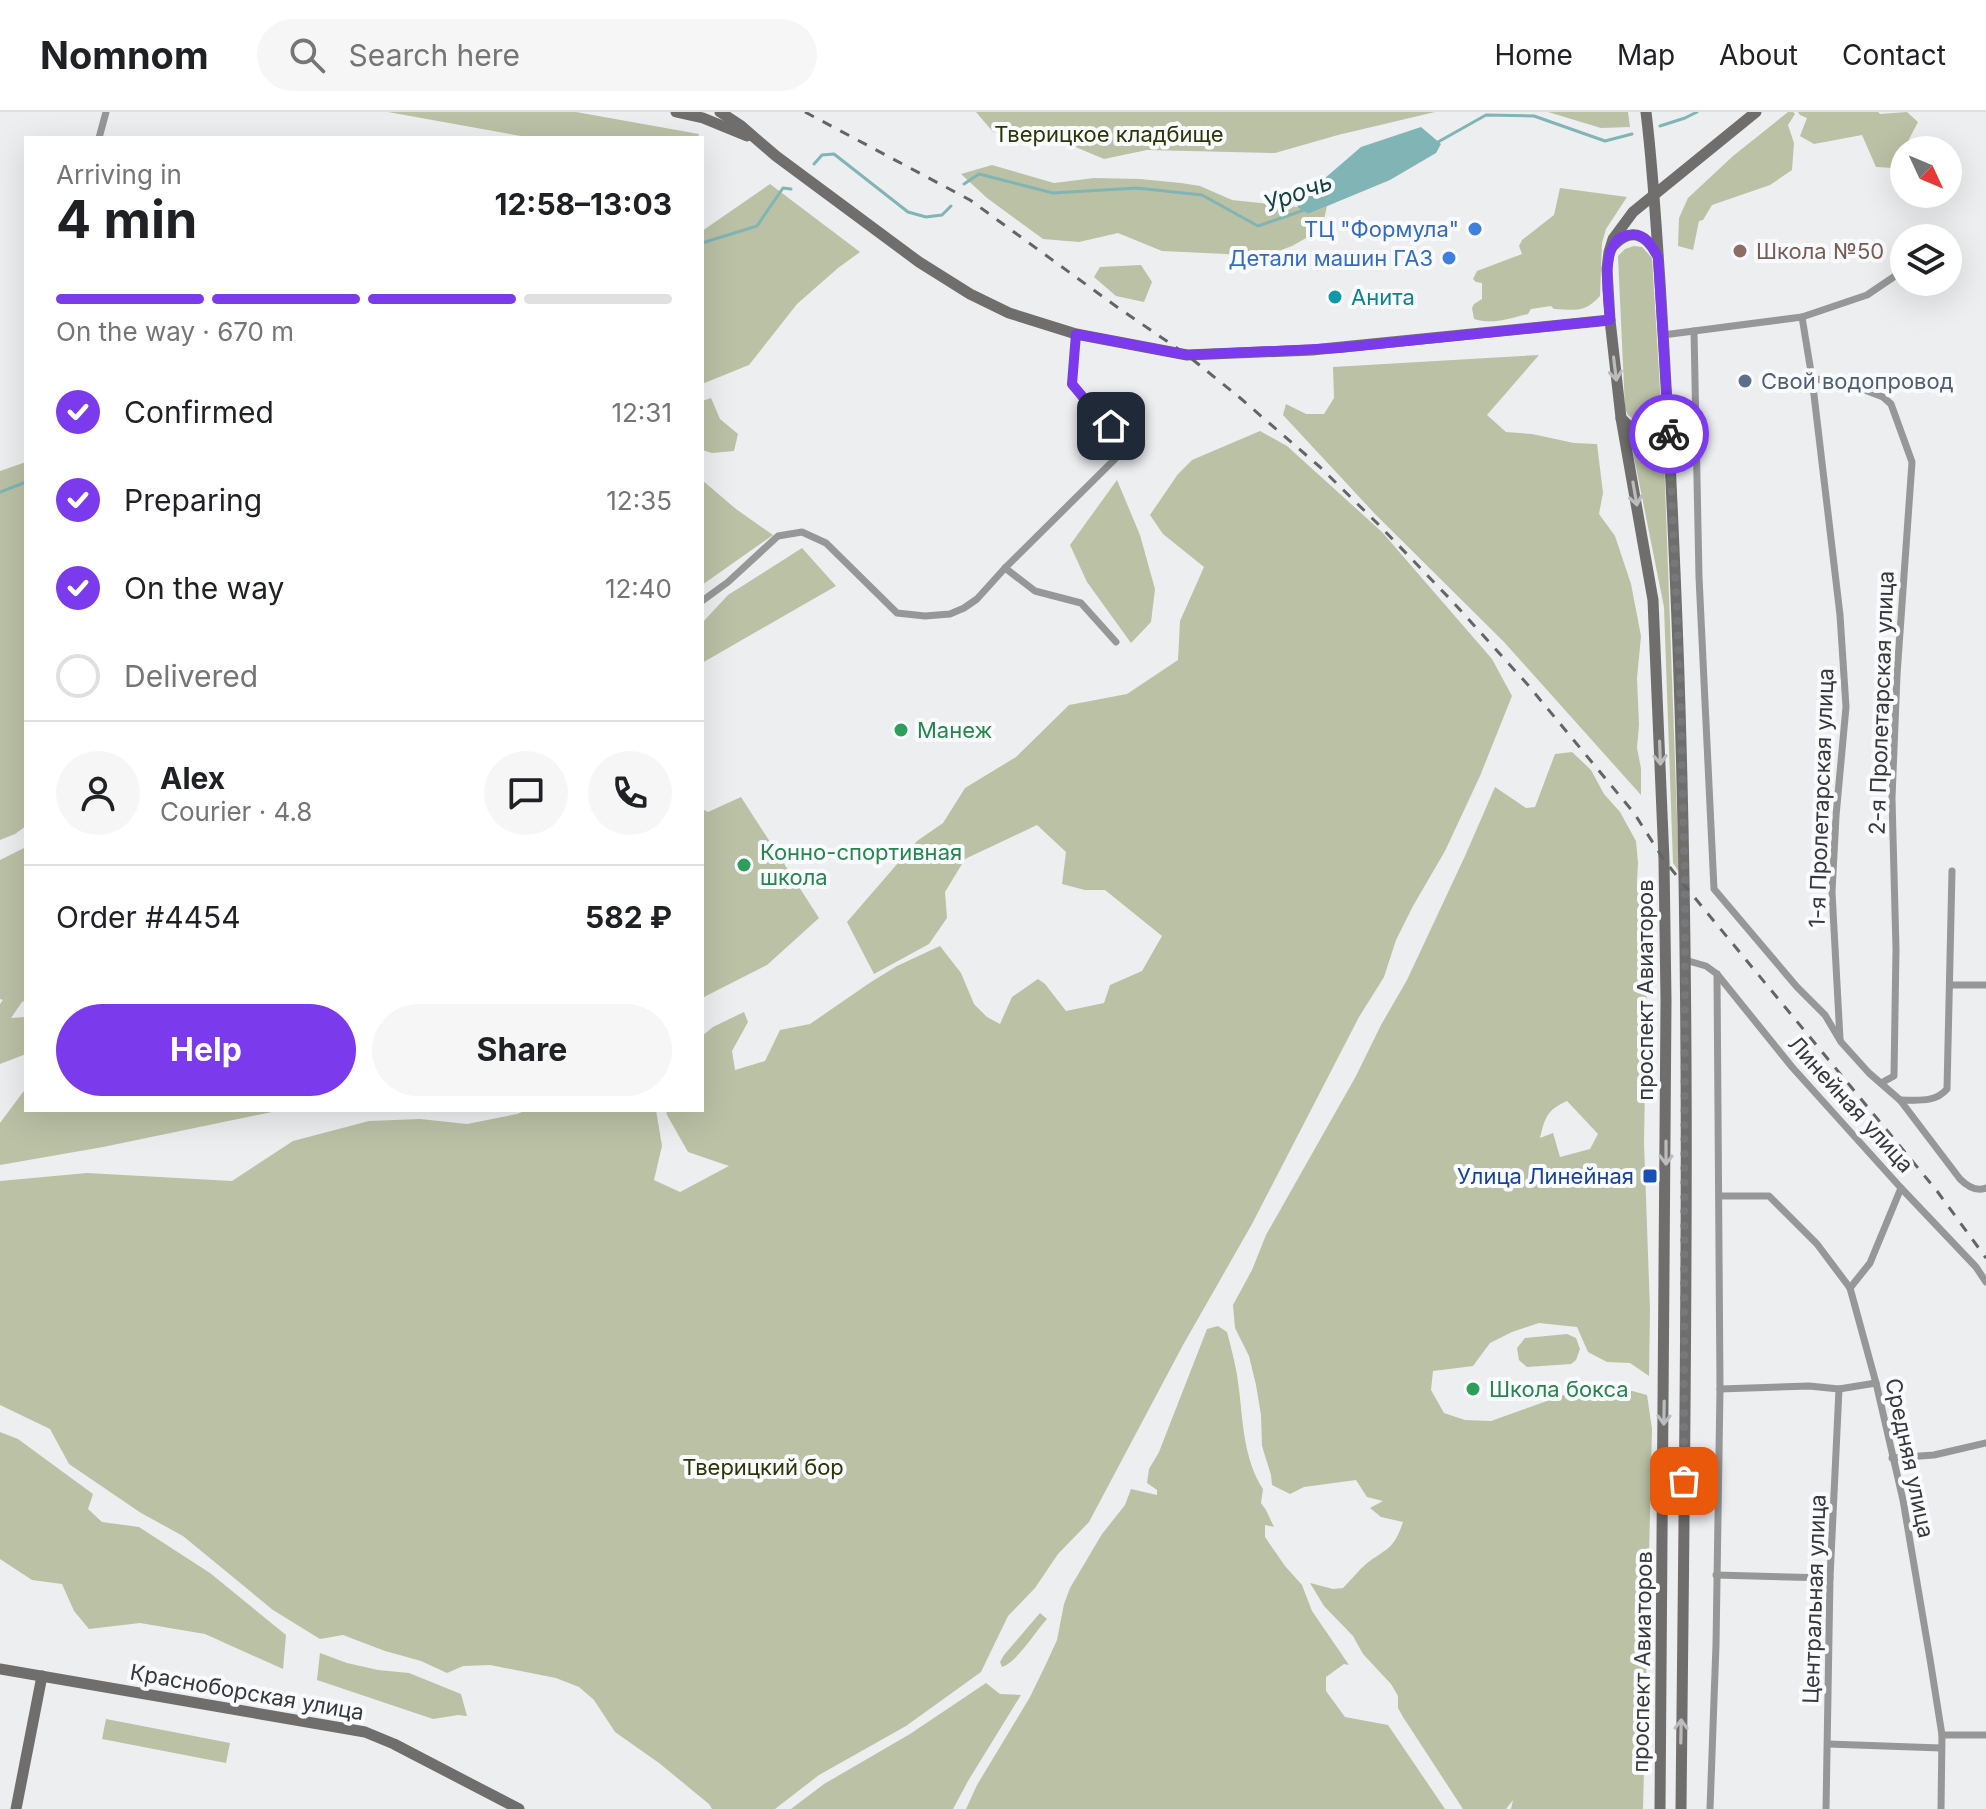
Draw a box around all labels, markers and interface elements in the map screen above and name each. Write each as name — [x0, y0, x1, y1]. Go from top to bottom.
search box — [257, 19, 817, 91]
text: Nomnom — [40, 32, 209, 78]
icon: search — [285, 33, 329, 77]
text: Search here — [349, 37, 520, 73]
text: Home — [1494, 38, 1573, 72]
text: Map — [1617, 38, 1675, 72]
text: About — [1719, 38, 1798, 72]
text: Contact — [1842, 38, 1946, 72]
park label: Тверицкое кладбище — [994, 121, 1224, 147]
north arrow — [1890, 136, 1962, 208]
map controls — [1890, 136, 1962, 296]
text: Arriving in — [56, 159, 182, 190]
water label: Урочь — [1260, 167, 1336, 218]
text: 12:58–13:03 — [495, 186, 672, 222]
text: 4 min — [56, 188, 197, 251]
place label: ТЦ "Формула" — [1304, 216, 1459, 242]
marker: ТЦ "Формула" — [1466, 220, 1484, 238]
button: layers — [1890, 224, 1962, 296]
place label: Школа №50 — [1756, 238, 1884, 264]
marker: Школа №50 — [1731, 242, 1749, 260]
place label: Детали машин ГАЗ — [1228, 245, 1433, 271]
marker: Детали машин ГАЗ — [1440, 249, 1458, 267]
place label: Анита — [1351, 284, 1415, 310]
marker: Анита — [1326, 288, 1344, 306]
text: On the way · 670 m — [56, 316, 294, 347]
one-way arrow — [1608, 355, 1623, 382]
place label: Свой водопровод — [1761, 368, 1954, 394]
marker: Свой водопровод — [1736, 372, 1754, 390]
icon: check — [56, 390, 100, 434]
pin — [1077, 392, 1145, 460]
text: Confirmed — [124, 394, 274, 430]
courier — [1629, 394, 1709, 474]
text: 12:31 — [611, 397, 672, 428]
icon: home — [1089, 404, 1133, 448]
icon: bike — [1647, 412, 1691, 456]
icon: check — [56, 478, 100, 522]
one-way arrow — [1628, 481, 1643, 507]
text: Preparing — [124, 482, 262, 518]
text: 12:35 — [606, 485, 672, 516]
icon: check — [56, 566, 100, 610]
text: On the way — [124, 570, 284, 606]
street label: 2-я Пролетарская улица — [1863, 571, 1899, 835]
text: 12:40 — [605, 573, 672, 604]
text: Delivered — [124, 658, 258, 694]
street label: 1-я Пролетарская улица — [1803, 668, 1839, 928]
place label: Манеж — [917, 717, 993, 743]
marker: Манеж — [892, 721, 910, 739]
one-way arrow — [1652, 739, 1667, 766]
button: person — [56, 751, 140, 835]
button: chat — [484, 751, 568, 835]
button: phone — [588, 751, 672, 835]
text: Alex — [160, 760, 225, 796]
text: Courier · 4.8 — [160, 796, 312, 827]
place label: Конно-спортивная школа — [760, 839, 962, 890]
marker: Конно-спортивная школа — [735, 856, 753, 874]
street label: проспект Авиаторов — [1632, 879, 1658, 1101]
text: Order #4454 — [56, 899, 241, 935]
text: 582 ₽ — [585, 899, 672, 935]
button: Help — [56, 1004, 356, 1096]
button: Share — [372, 1004, 672, 1096]
street label: Линейная улица — [1783, 1030, 1919, 1178]
one-way arrow — [1658, 1139, 1674, 1166]
place label: Улица Линейная — [1457, 1163, 1634, 1189]
marker: Улица Линейная — [1641, 1167, 1659, 1185]
place label: Школа бокса — [1489, 1376, 1629, 1402]
street label: Средняя улица — [1880, 1376, 1940, 1540]
marker: Школа бокса — [1464, 1380, 1482, 1398]
one-way arrow — [1657, 1399, 1672, 1426]
pin — [1650, 1447, 1718, 1515]
park label: Тверицкий бор — [682, 1454, 844, 1480]
icon: bag — [1662, 1459, 1706, 1503]
street label: Центральная улица — [1797, 1494, 1831, 1704]
street label: проспект Авиаторов — [1627, 1551, 1657, 1773]
street label: Красноборская улица — [128, 1659, 366, 1725]
one-way arrow — [1674, 1718, 1689, 1745]

